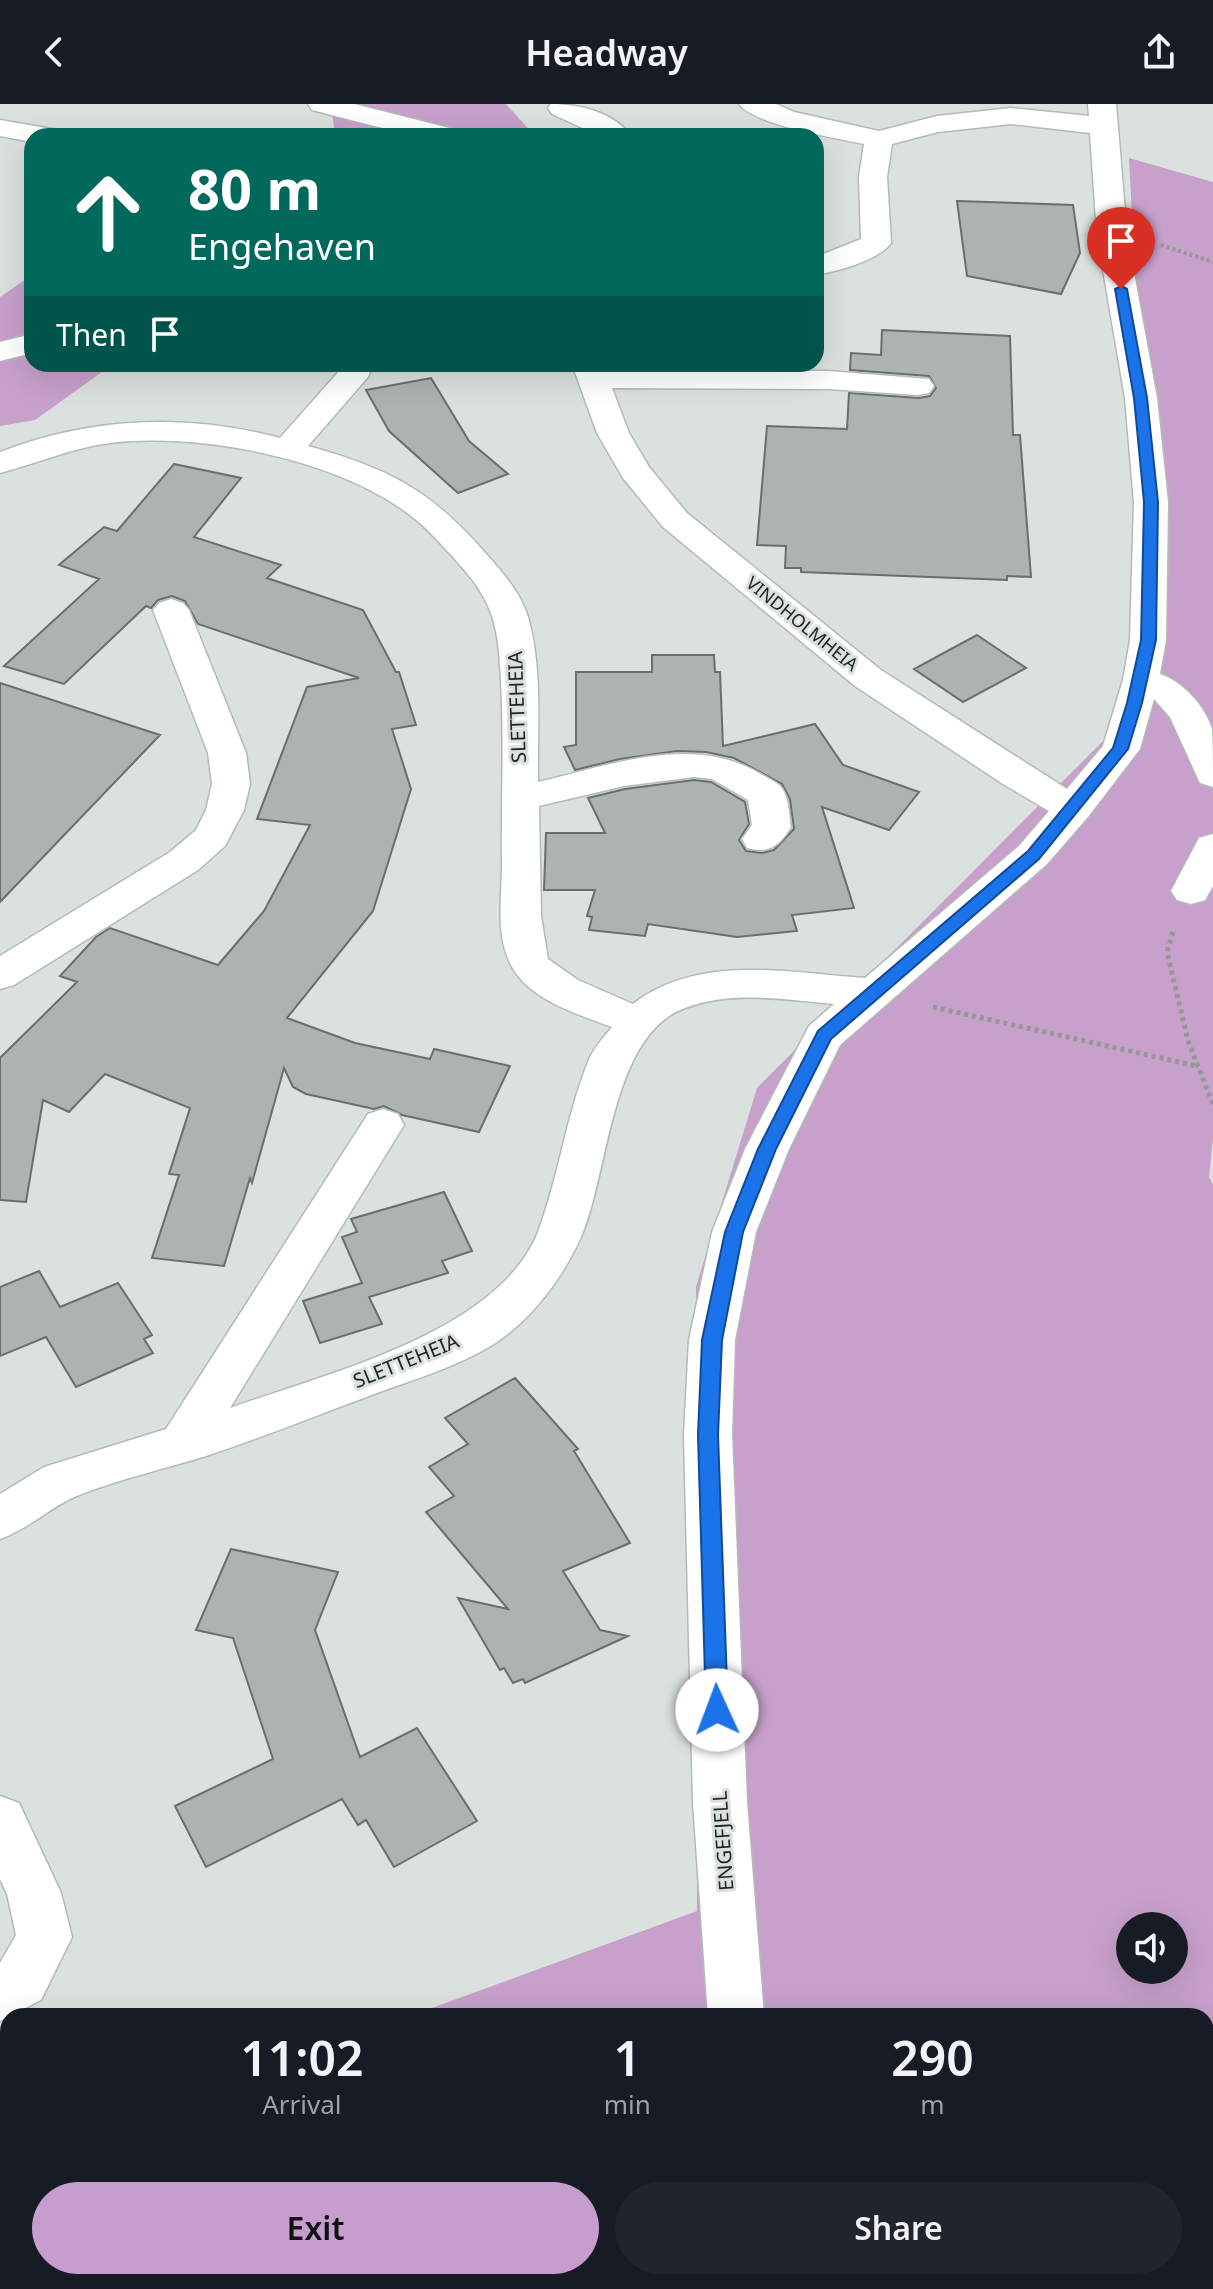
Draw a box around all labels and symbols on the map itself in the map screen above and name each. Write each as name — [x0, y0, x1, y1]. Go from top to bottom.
pin — [1087, 207, 1155, 289]
street label: VINDHOLMHEIA — [742, 571, 864, 676]
street label: SLETTEHEIA — [501, 650, 532, 763]
street label: SLETTEHEIA — [349, 1327, 463, 1394]
position arrow — [675, 1668, 759, 1752]
street label: ENGEFJELL — [706, 1790, 739, 1892]

